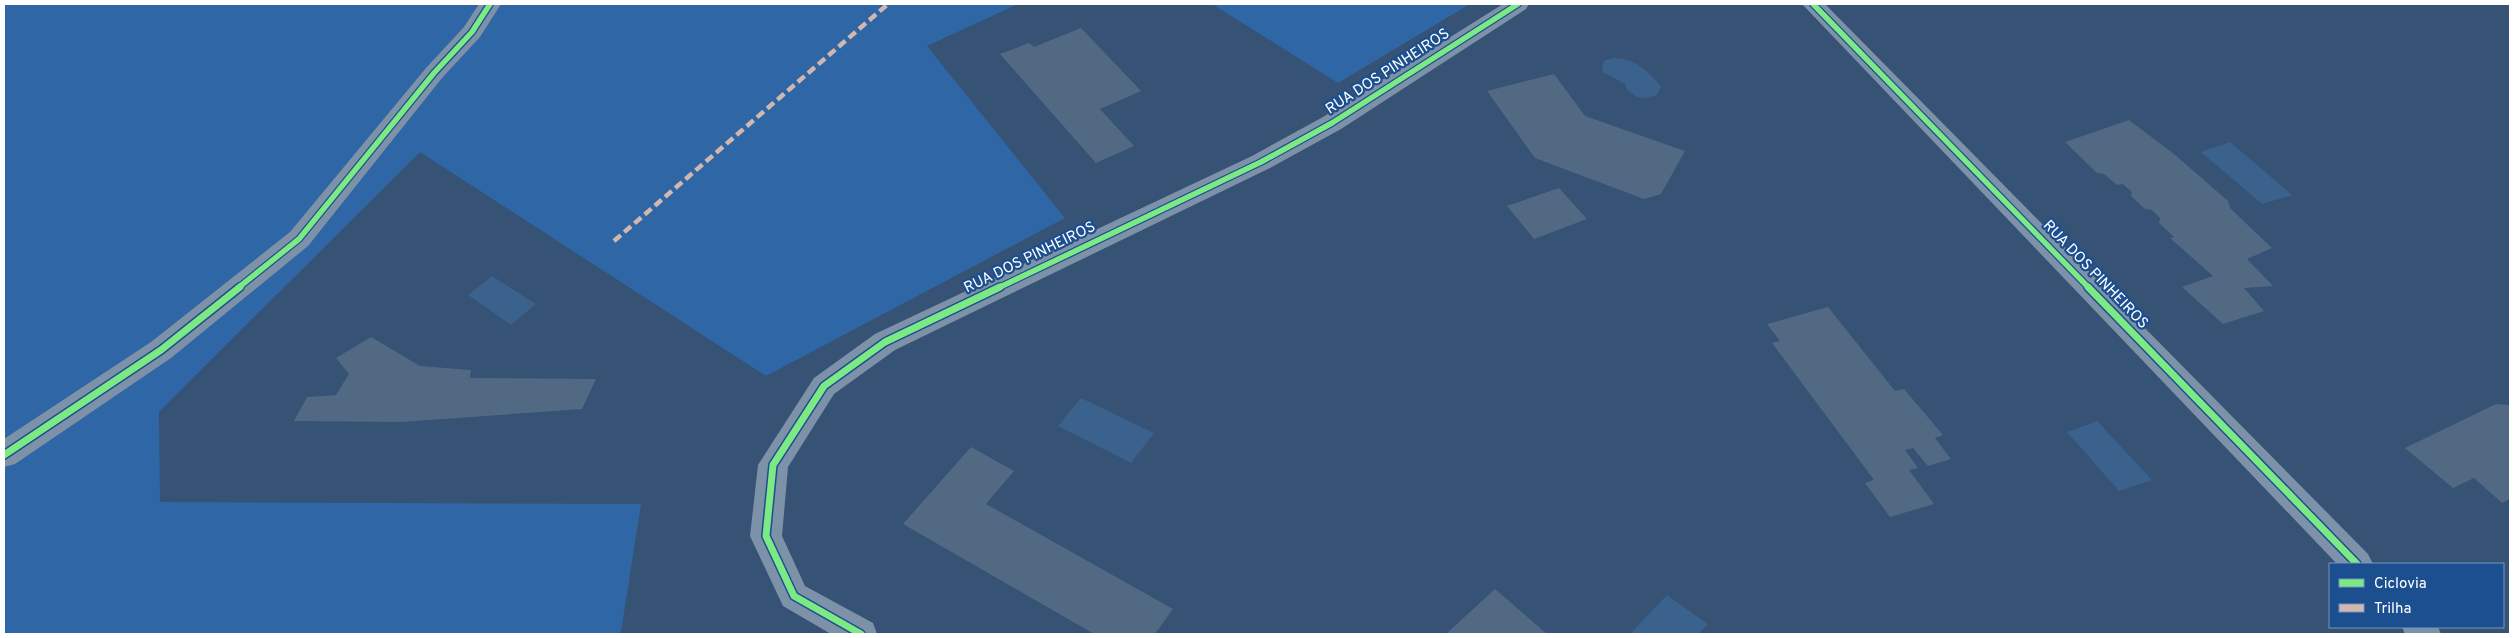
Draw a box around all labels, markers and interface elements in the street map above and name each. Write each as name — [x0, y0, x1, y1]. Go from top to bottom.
street label: RUA DOS PINHEIROS — [1322, 25, 1454, 119]
street label: RUA DOS PINHEIROS — [2038, 217, 2152, 333]
street label: RUA DOS PINHEIROS — [961, 218, 1099, 298]
legend — [2329, 563, 2504, 628]
text: Ciclovia — [2374, 575, 2427, 594]
text: Trilha — [2374, 600, 2411, 619]

